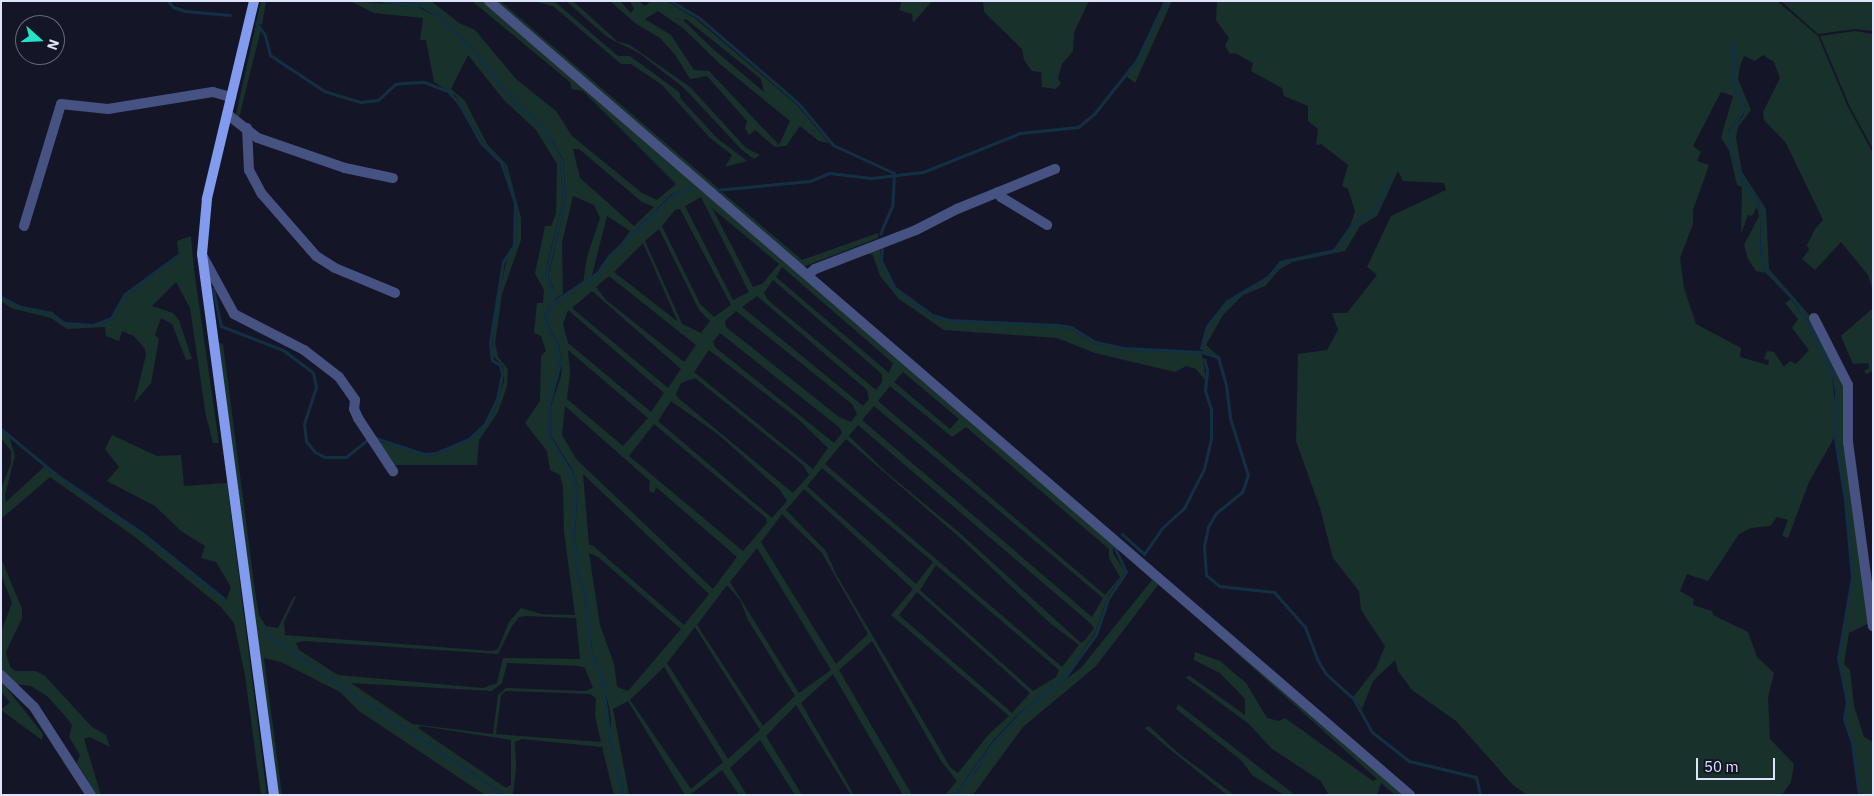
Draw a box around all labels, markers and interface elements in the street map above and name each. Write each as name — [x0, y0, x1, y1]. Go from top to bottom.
north arrow — [15, 15, 65, 65]
text: N — [43, 37, 63, 53]
scale bar — [1699, 748, 1778, 780]
text: 50 m — [1704, 757, 1739, 776]

